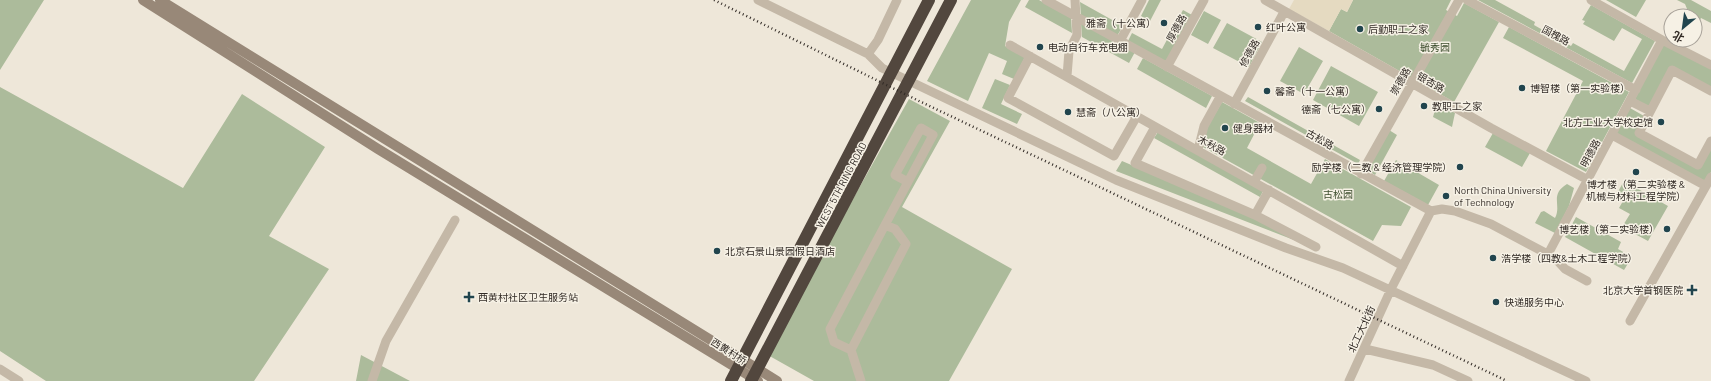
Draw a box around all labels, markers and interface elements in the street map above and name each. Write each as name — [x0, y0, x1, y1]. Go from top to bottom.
north arrow — [1663, 8, 1703, 48]
street label: 厚德路 — [1163, 12, 1189, 44]
place label: 雅斋（十公寓） — [1086, 17, 1156, 29]
marker: 雅斋（十公寓） — [1159, 18, 1169, 28]
place label: 红叶公寓 — [1266, 21, 1306, 33]
marker: 红叶公寓 — [1253, 22, 1263, 32]
place label: 后勤职工之家 — [1368, 23, 1429, 35]
street label: 国槐路 — [1540, 23, 1572, 47]
marker: 后勤职工之家 — [1355, 24, 1365, 34]
text: 北 — [1670, 29, 1686, 46]
street label: 修德路 — [1236, 37, 1262, 70]
place label: 电动自行车充电棚 — [1048, 41, 1128, 53]
park label: 毓秀园 — [1420, 41, 1450, 53]
marker: 电动自行车充电棚 — [1035, 42, 1045, 52]
street label: 崇德路 — [1387, 65, 1413, 97]
street label: 银杏路 — [1415, 69, 1447, 95]
place label: 博智楼（第一实验楼） — [1530, 82, 1630, 94]
marker: 博智楼（第一实验楼） — [1517, 83, 1527, 93]
place label: 馨斋（十一公寓） — [1275, 85, 1355, 97]
marker: 馨斋（十一公寓） — [1262, 86, 1272, 96]
place label: 教职工之家 — [1432, 100, 1483, 112]
marker: 教职工之家 — [1419, 101, 1429, 111]
place label: 德斋（七公寓） — [1301, 103, 1371, 115]
marker: 德斋（七公寓） — [1374, 104, 1384, 114]
place label: 慧斋（八公寓） — [1076, 106, 1146, 118]
marker: 慧斋（八公寓） — [1063, 107, 1073, 117]
place label: 北方工业大学校史馆 — [1563, 116, 1653, 128]
marker: 北方工业大学校史馆 — [1656, 117, 1666, 127]
place label: 健身器材 — [1233, 122, 1273, 134]
marker: 健身器材 — [1220, 123, 1230, 133]
street label: 古松路 — [1304, 126, 1336, 152]
street label: 木秋路 — [1196, 133, 1228, 157]
street label: 明德路 — [1578, 137, 1602, 169]
street label: WEST 5TH RING ROAD — [813, 140, 869, 230]
place label: 励学楼（二教 & 经济管理学院） — [1311, 161, 1452, 173]
marker: 励学楼（二教 & 经济管理学院） — [1455, 162, 1465, 172]
marker: 博才楼（第二实验楼 & 机械与材料工程学院） — [1631, 167, 1641, 177]
place label: 博才楼（第二实验楼 & 机械与材料工程学院） — [1586, 178, 1686, 202]
place label: North China University of Technology — [1454, 184, 1551, 208]
park label: 古松园 — [1323, 188, 1353, 200]
marker: North China University of Technology — [1441, 191, 1451, 201]
place label: 博艺楼（第二实验楼） — [1559, 223, 1659, 235]
marker: 博艺楼（第二实验楼） — [1662, 224, 1672, 234]
place label: 北京石景山景园假日酒店 — [725, 245, 835, 257]
marker: 北京石景山景园假日酒店 — [712, 246, 722, 256]
place label: 浩学楼（四教&土木工程学院） — [1501, 252, 1638, 264]
marker: 浩学楼（四教&土木工程学院） — [1488, 253, 1498, 263]
place label: 北京大学首钢医院 — [1603, 284, 1683, 296]
marker: 北京大学首钢医院 — [1686, 284, 1698, 296]
marker: 西黄村社区卫生服务站 — [463, 291, 475, 303]
place label: 西黄村社区卫生服务站 — [478, 291, 578, 303]
place label: 快递服务中心 — [1504, 296, 1564, 308]
marker: 快递服务中心 — [1491, 297, 1501, 307]
street label: 北工大北街 — [1345, 304, 1377, 354]
street label: 西黄村桥 — [709, 335, 749, 367]

